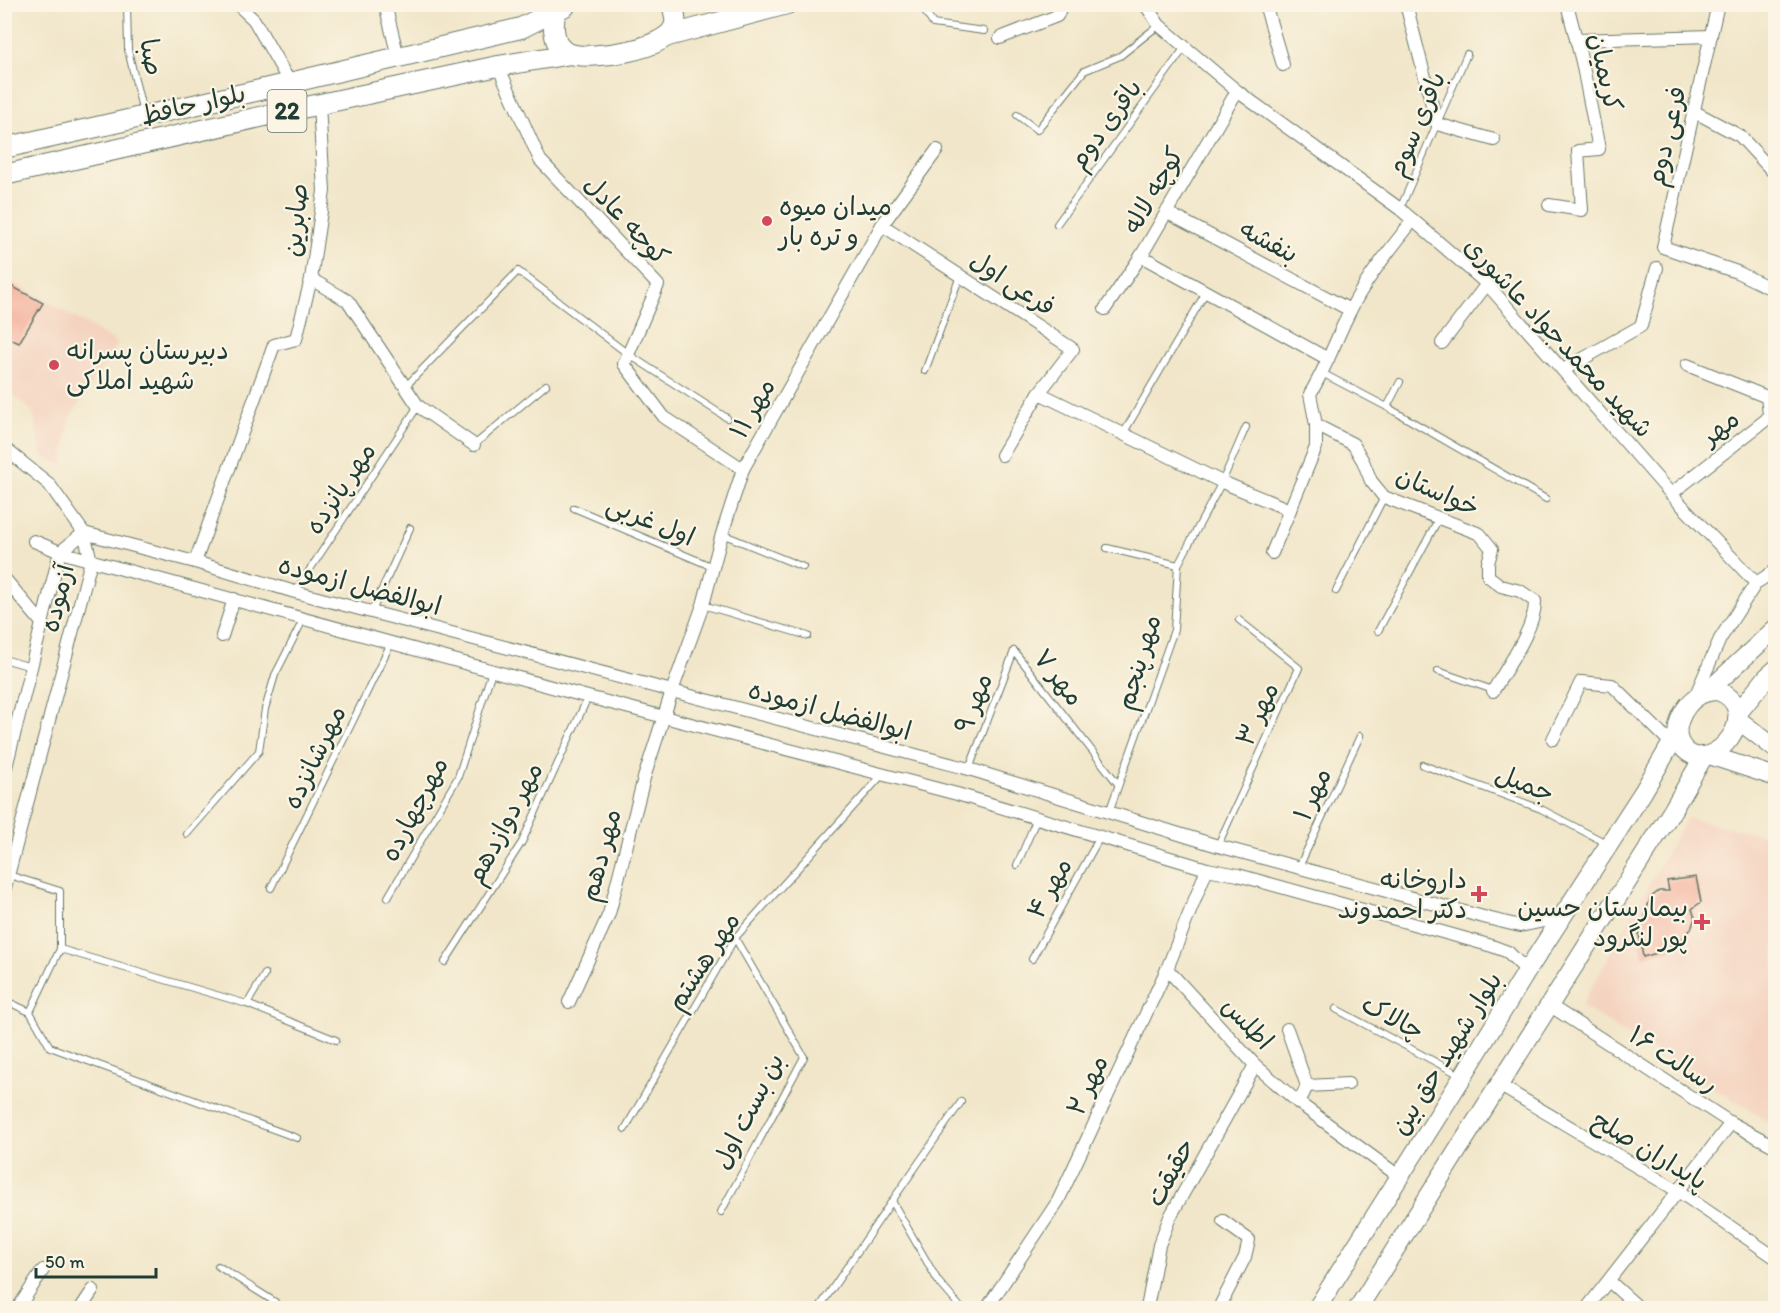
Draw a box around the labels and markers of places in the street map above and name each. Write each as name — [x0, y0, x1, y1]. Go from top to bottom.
place label: میدان میوه و تره بار — [777, 190, 892, 252]
marker: میدان میوه و تره بار — [760, 214, 774, 228]
place label: دبیرستان پسرانه شهید املاکی — [66, 334, 229, 397]
marker: دبیرستان پسرانه شهید املاکی — [47, 358, 61, 372]
place label: داروخانه دکتر احمدوند — [1337, 863, 1467, 925]
marker: داروخانه دکتر احمدوند — [1472, 887, 1486, 901]
place label: بیمارستان حسین پور لنگرود — [1517, 891, 1688, 954]
marker: بیمارستان حسین پور لنگرود — [1693, 913, 1711, 931]

